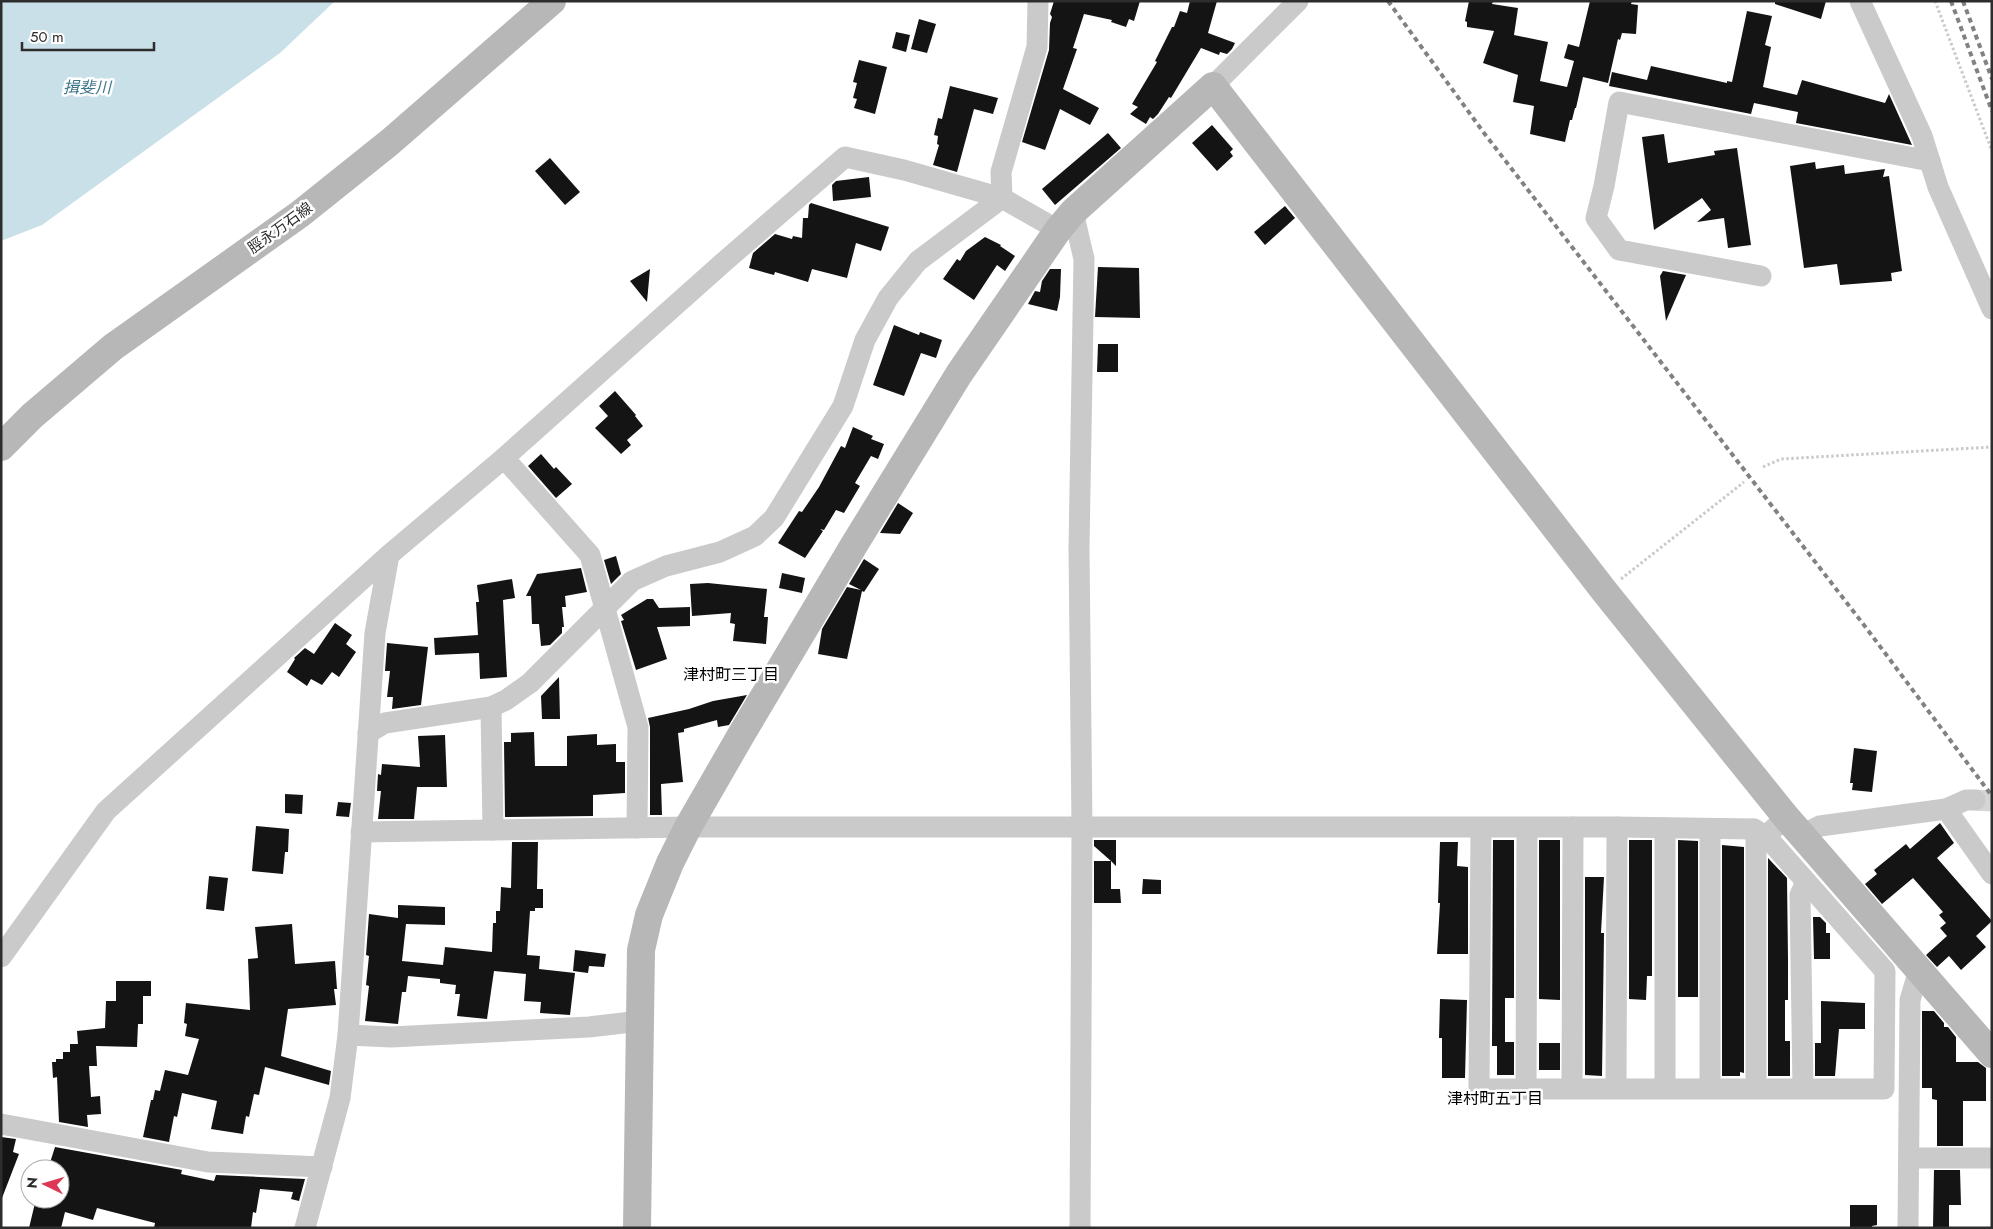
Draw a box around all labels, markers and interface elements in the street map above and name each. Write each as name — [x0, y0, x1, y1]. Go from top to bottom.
scale bar — [22, 20, 155, 52]
text: 50 m — [30, 26, 64, 48]
water label: 揖斐川 — [63, 76, 113, 99]
street label: 脛永万石線 — [243, 197, 317, 259]
district label: 津村町三丁目 — [683, 663, 779, 686]
district label: 津村町五丁目 — [1447, 1087, 1543, 1110]
north arrow — [20, 1159, 70, 1209]
text: N — [22, 1176, 42, 1189]

